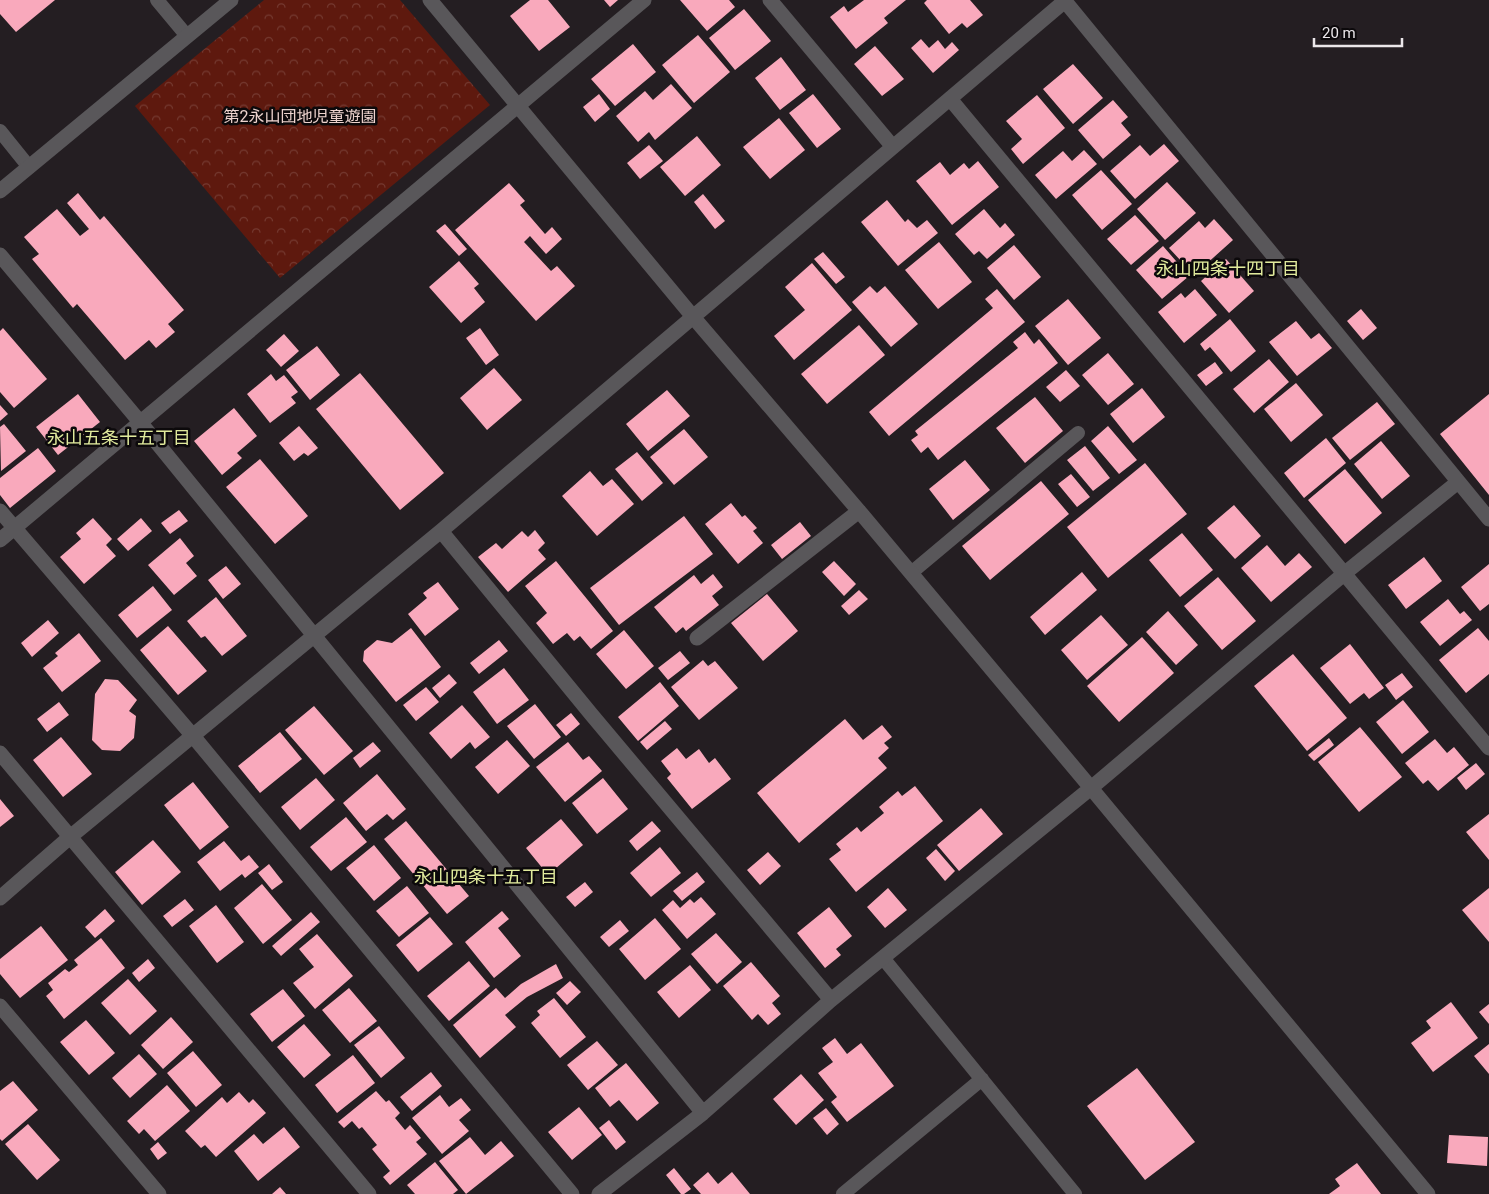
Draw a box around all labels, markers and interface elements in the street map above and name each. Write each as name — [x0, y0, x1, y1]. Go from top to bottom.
scale bar — [1314, 15, 1402, 47]
text: 20 m — [1322, 24, 1356, 42]
park label: 第2永山団地児童遊園 — [224, 107, 377, 126]
district label: 永山四条十四丁目 — [1156, 258, 1300, 279]
district label: 永山五条十五丁目 — [47, 427, 191, 448]
district label: 永山四条十五丁目 — [414, 866, 558, 887]

